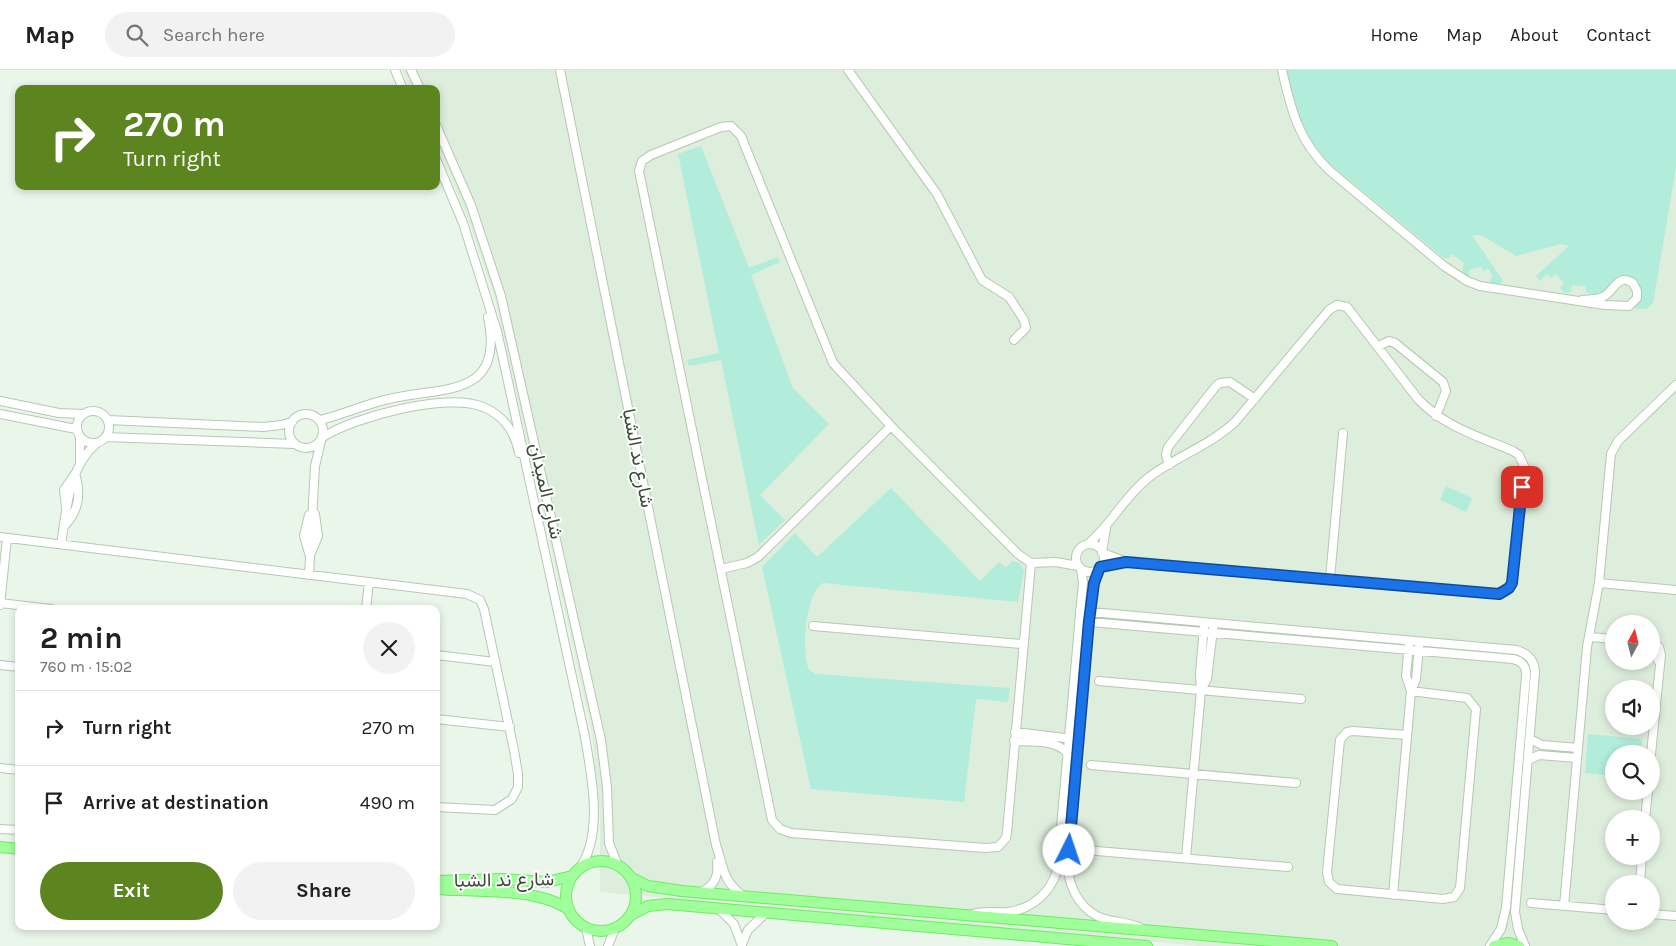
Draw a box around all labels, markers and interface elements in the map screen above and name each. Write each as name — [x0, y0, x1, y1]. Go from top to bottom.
search box — [105, 12, 455, 57]
text: Map — [25, 21, 75, 49]
icon: search — [123, 21, 151, 49]
text: Search here — [163, 24, 265, 46]
text: Home — [1370, 24, 1418, 46]
text: Map — [1446, 24, 1482, 46]
text: About — [1510, 24, 1559, 46]
text: Contact — [1587, 24, 1651, 46]
text: 270 m — [123, 104, 226, 145]
icon: right — [40, 105, 105, 170]
text: Turn right — [123, 146, 221, 172]
street label: شارع ند الشبا — [617, 407, 658, 510]
street label: شارع الميدان — [523, 441, 568, 541]
pin — [1501, 466, 1543, 508]
icon: arrive — [1508, 473, 1536, 501]
north arrow — [1605, 615, 1660, 670]
map controls — [1605, 615, 1660, 930]
text: 2 min — [40, 620, 123, 656]
button: close — [363, 622, 415, 674]
text: 760 m · 15:02 — [40, 657, 132, 676]
button: sound — [1605, 680, 1660, 735]
icon: right — [40, 714, 68, 742]
text: Turn right — [83, 717, 172, 739]
text: 270 m — [362, 717, 415, 739]
button: search — [1605, 745, 1660, 800]
icon: arrive — [40, 789, 68, 817]
text: Arrive at destination — [83, 792, 269, 814]
text: 490 m — [360, 792, 415, 814]
button: + — [1605, 810, 1660, 865]
position arrow — [1042, 823, 1094, 875]
button: Exit — [40, 862, 223, 920]
button: Share — [233, 862, 415, 920]
street label: شارع ند الشبا — [454, 868, 554, 893]
button: − — [1605, 875, 1660, 930]

